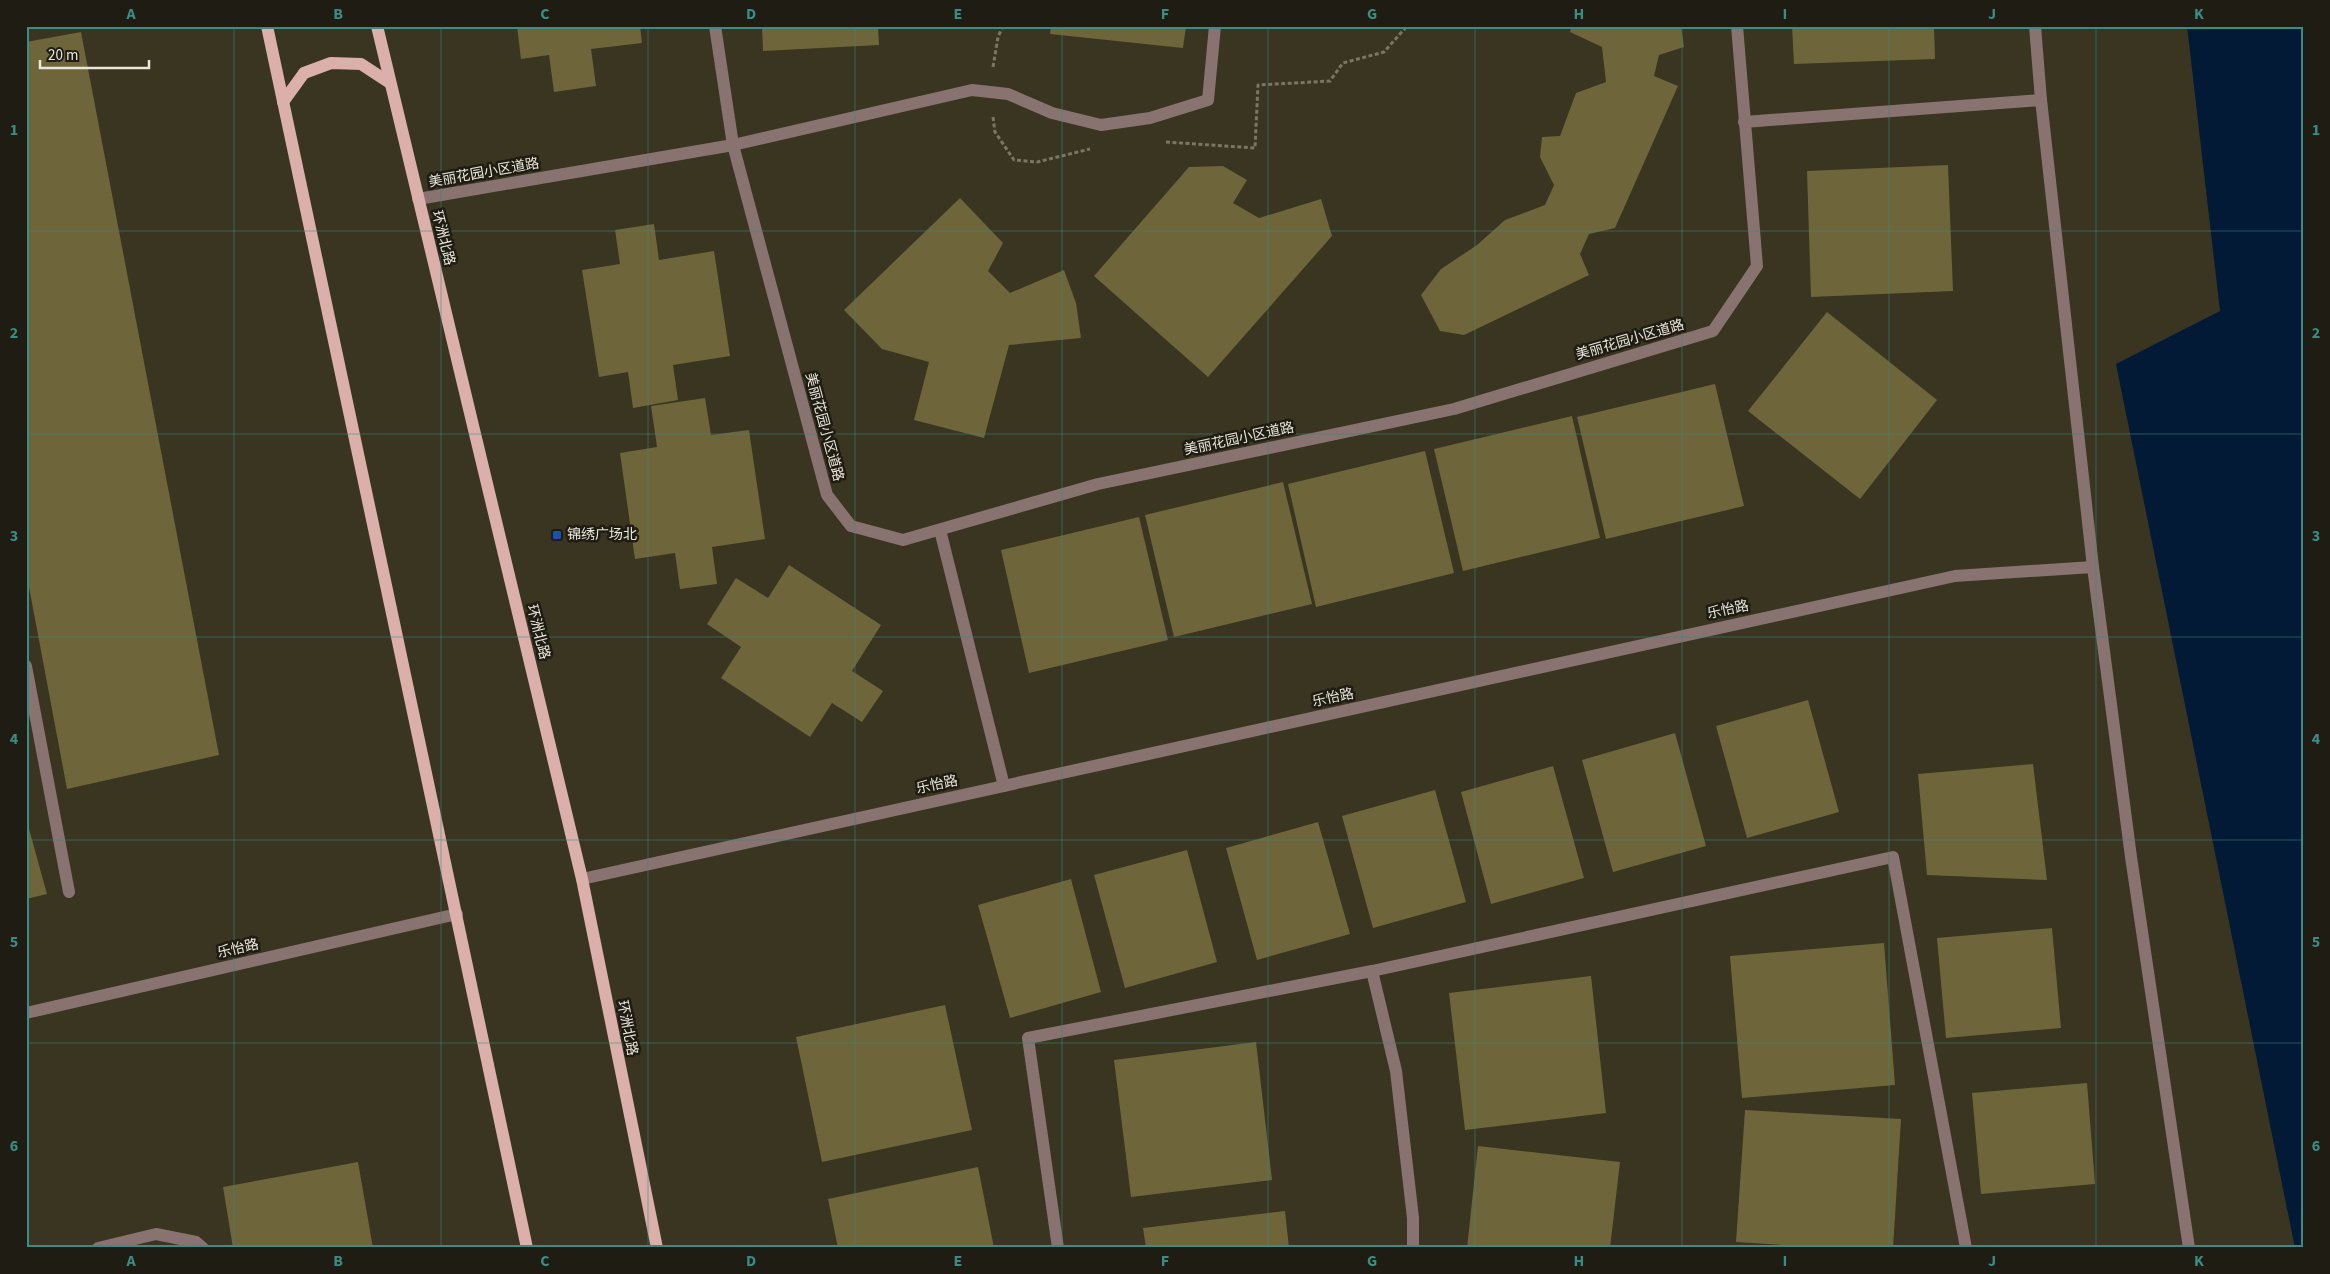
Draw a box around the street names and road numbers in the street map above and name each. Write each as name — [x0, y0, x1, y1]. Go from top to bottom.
street label: 美丽花园小区道路 — [427, 153, 541, 193]
street label: 环洲北路 — [427, 208, 459, 268]
street label: 美丽花园小区道路 — [1573, 315, 1687, 365]
street label: 美丽花园小区道路 — [800, 370, 848, 484]
street label: 美丽花园小区道路 — [1182, 418, 1296, 460]
street label: 乐怡路 — [1705, 596, 1751, 624]
street label: 环洲北路 — [522, 602, 554, 662]
street label: 乐怡路 — [1310, 684, 1356, 712]
street label: 乐怡路 — [914, 771, 960, 799]
street label: 乐怡路 — [215, 935, 261, 963]
street label: 环洲北路 — [612, 999, 642, 1057]

